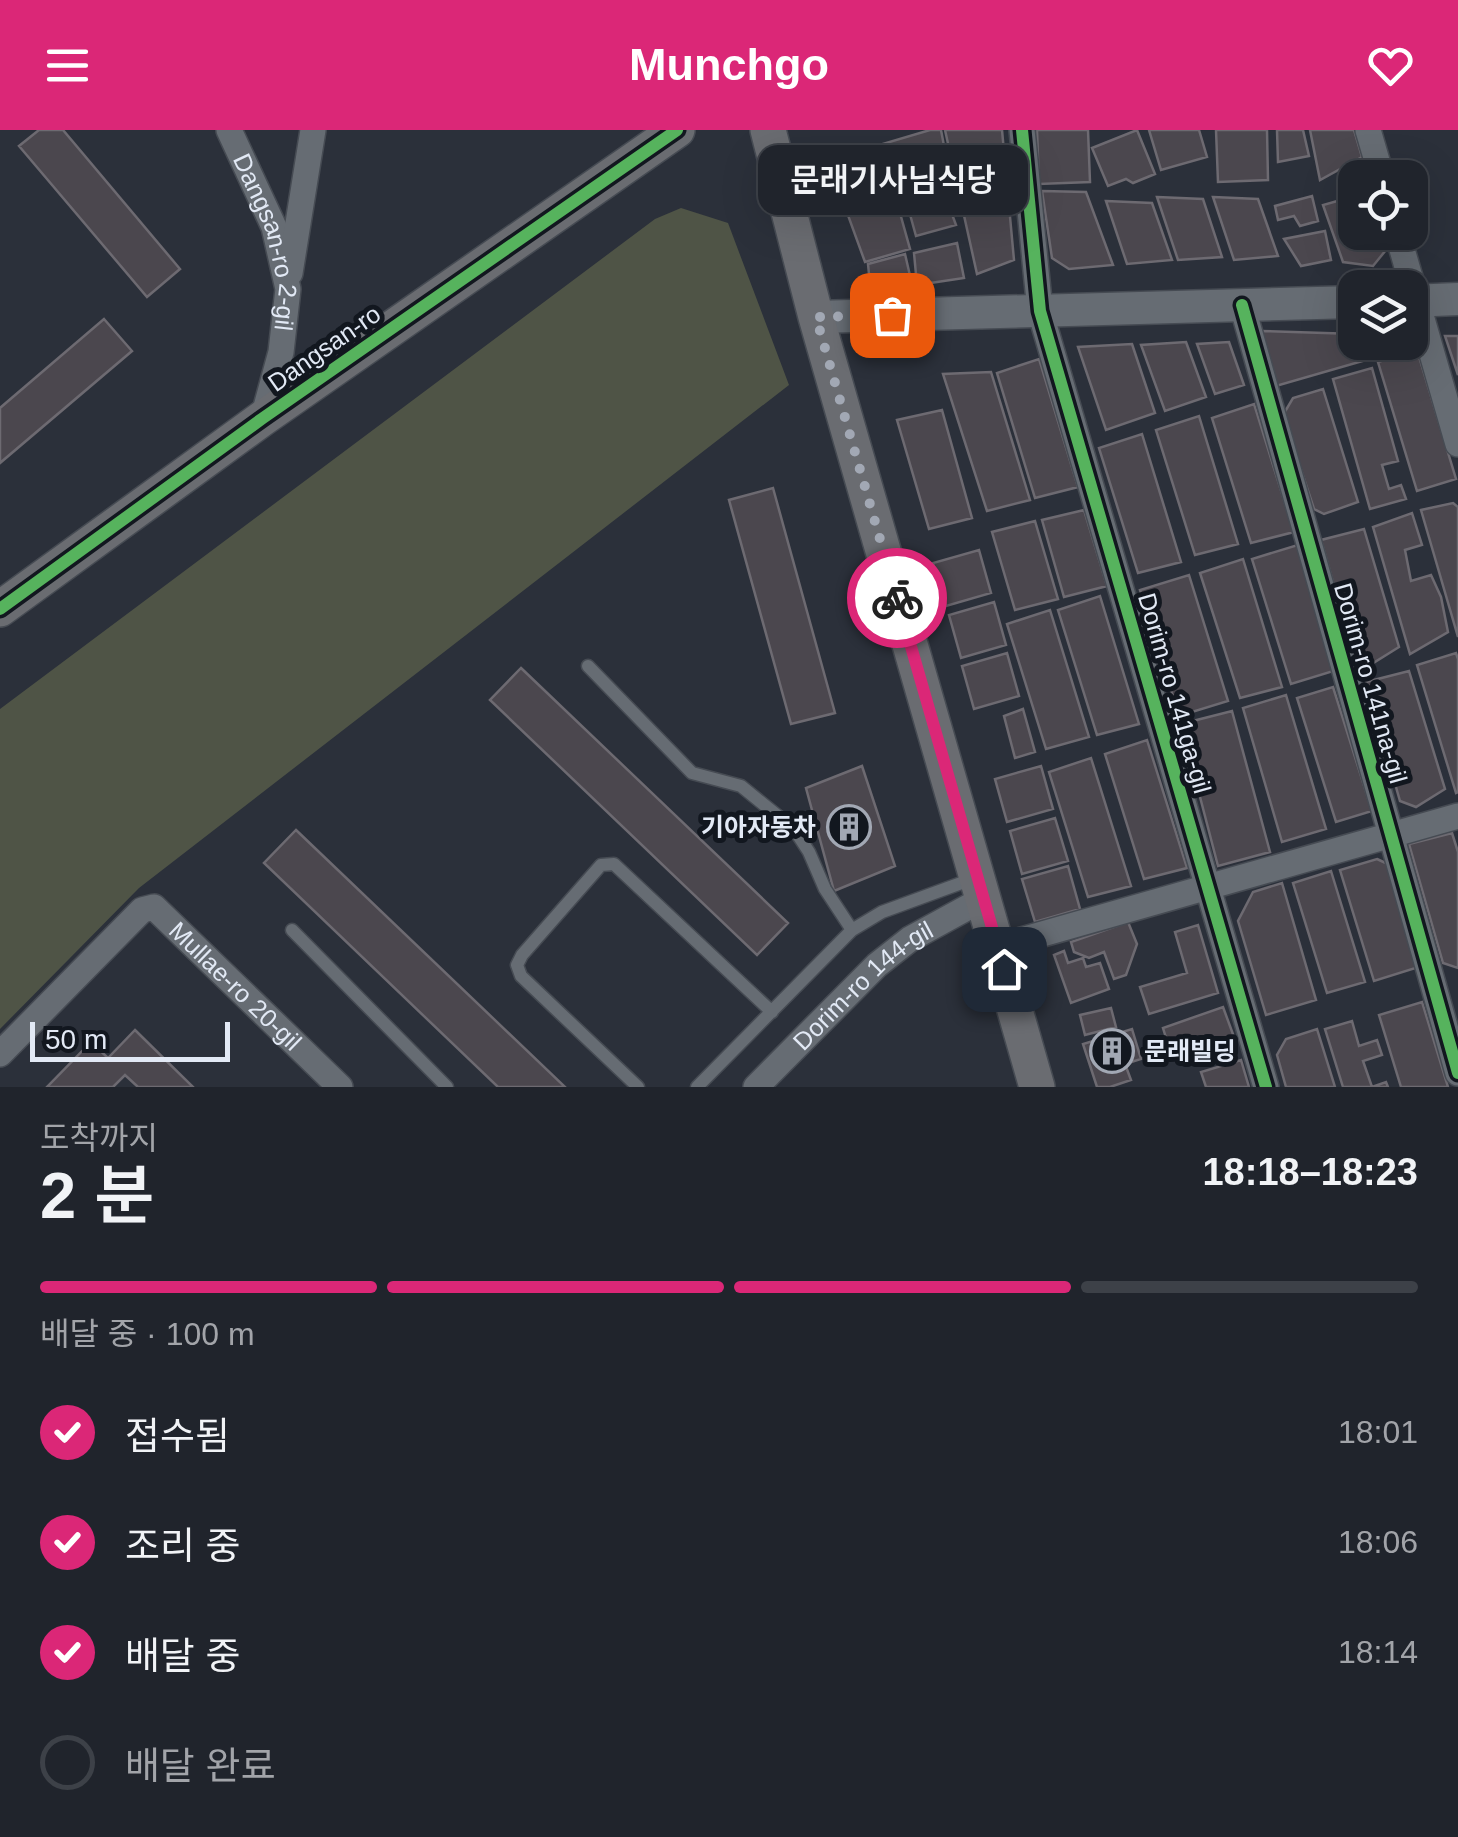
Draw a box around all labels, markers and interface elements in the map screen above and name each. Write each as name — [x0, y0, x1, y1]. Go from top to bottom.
icon: menu — [40, 38, 95, 93]
icon: heart — [1363, 38, 1418, 93]
text: Munchgo — [629, 39, 829, 90]
callout: 문래기사님식당 — [757, 145, 1027, 215]
street label: Dangsan-ro 2-gil — [228, 149, 303, 332]
map controls — [1338, 160, 1428, 360]
button: locate — [1338, 160, 1428, 250]
text: 문래기사님식당 — [790, 162, 996, 198]
button: layers — [1338, 270, 1428, 360]
pin — [850, 273, 935, 358]
icon: bag — [865, 288, 920, 343]
street label: Dangsan-ro — [262, 299, 386, 397]
courier — [847, 548, 947, 648]
icon: bike — [870, 571, 925, 626]
street label: Dorim-ro 141na-gil — [1329, 580, 1413, 786]
street label: Dorim-ro 141ga-gil — [1133, 590, 1217, 796]
building icon: 기아자동차 — [826, 804, 872, 850]
place label: 기아자동차 — [701, 813, 816, 841]
street label: Dorim-ro 144-gil — [787, 915, 938, 1055]
street label: Mullae-ro 20-gil — [164, 916, 307, 1056]
pin — [962, 927, 1047, 1012]
icon: home — [977, 942, 1032, 997]
scale bar — [30, 1017, 230, 1061]
text: 50 m — [45, 1024, 107, 1055]
building icon: 문래빌딩 — [1089, 1028, 1135, 1074]
place label: 문래빌딩 — [1144, 1037, 1236, 1065]
text: 도착까지 — [40, 1120, 158, 1156]
text: 18:18–18:23 — [1202, 1151, 1418, 1193]
text: 2 분 — [40, 1159, 154, 1232]
text: 배달 중 · 100 m — [40, 1316, 255, 1352]
icon: check — [40, 1405, 95, 1460]
text: 18:01 — [1338, 1414, 1418, 1450]
text: 접수됨 — [125, 1415, 230, 1457]
icon: check — [40, 1515, 95, 1570]
text: 18:06 — [1338, 1524, 1418, 1560]
text: 조리 중 — [125, 1525, 240, 1567]
icon: check — [40, 1625, 95, 1680]
text: 18:14 — [1338, 1634, 1418, 1670]
text: 배달 중 — [125, 1635, 240, 1677]
text: 배달 완료 — [125, 1745, 275, 1787]

